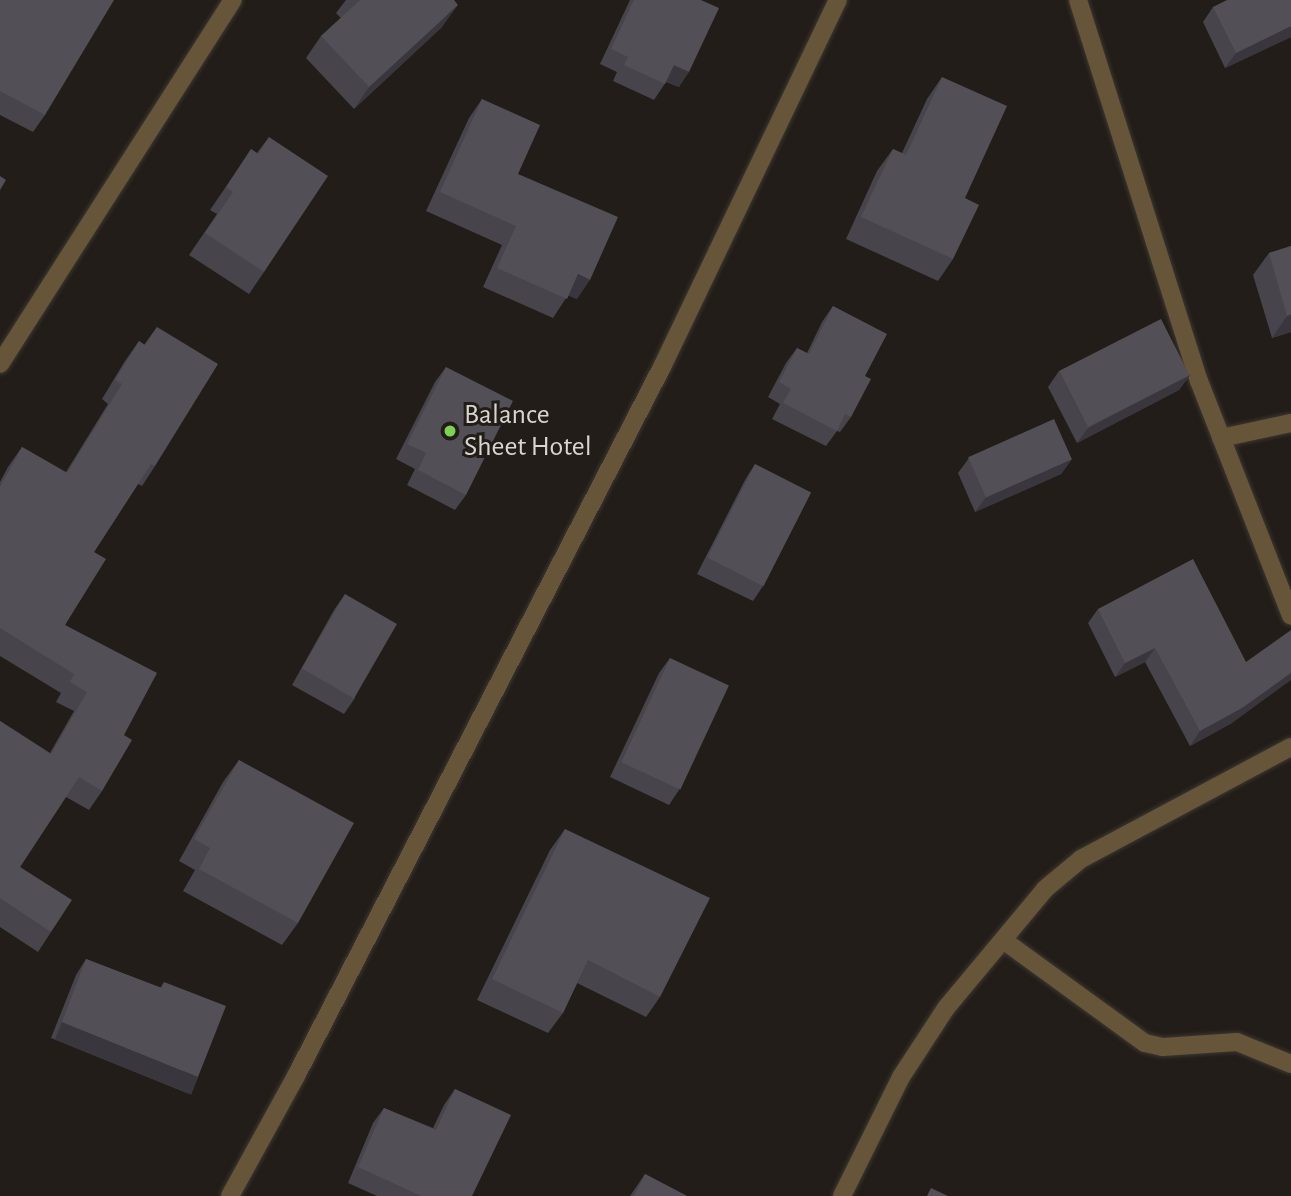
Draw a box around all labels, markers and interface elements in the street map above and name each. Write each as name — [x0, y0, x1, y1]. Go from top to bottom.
place label: Balance Sheet Hotel — [464, 398, 592, 464]
marker: Balance Sheet Hotel — [442, 423, 458, 439]

